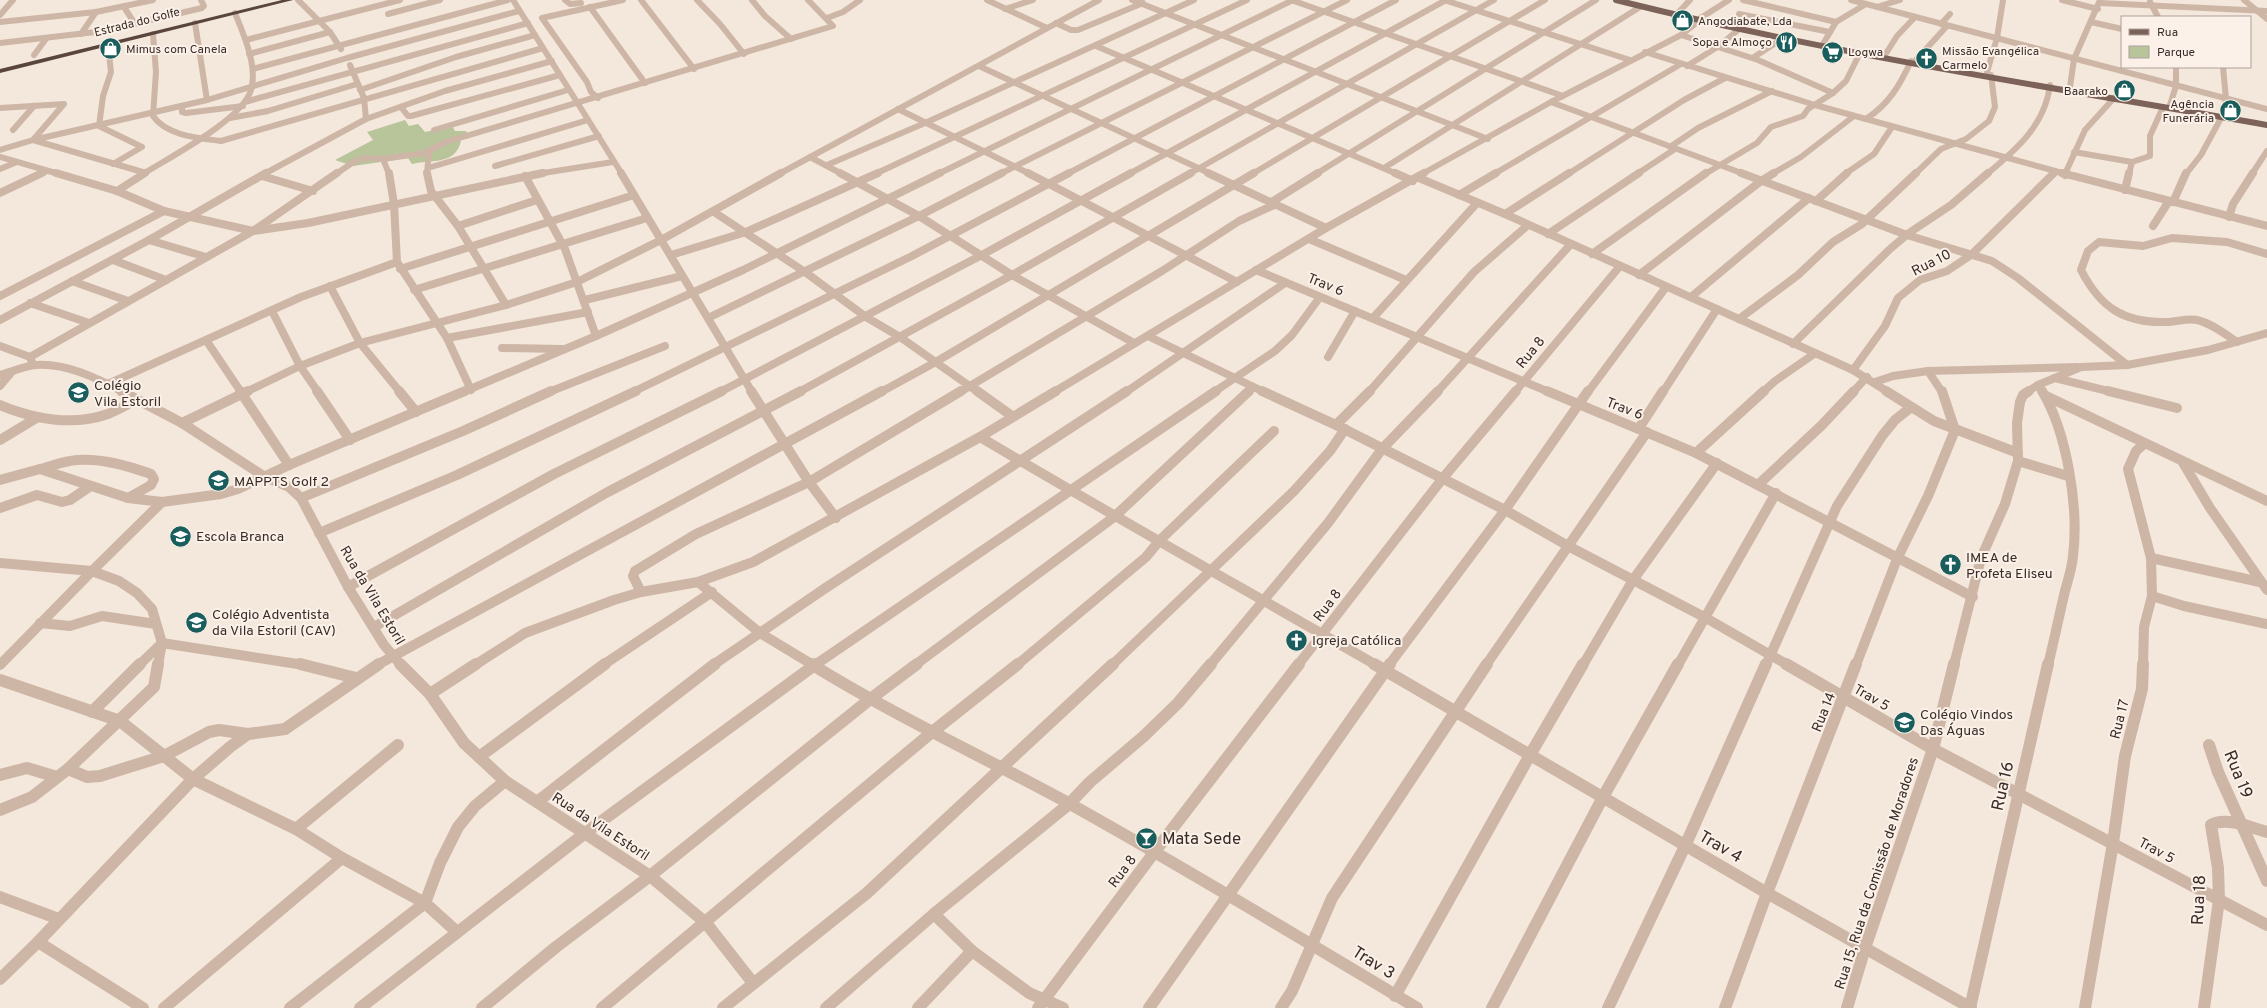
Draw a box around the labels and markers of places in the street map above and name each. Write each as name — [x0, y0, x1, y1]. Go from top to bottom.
shop icon: Angodiabate, Lda — [1670, 8, 1696, 34]
place label: Angodiabate, Lda — [1698, 14, 1792, 30]
restaurant icon: Sopa e Almoço — [1774, 29, 1800, 55]
place label: Sopa e Almoço — [1692, 35, 1772, 51]
shop icon: Mimus com Canela — [98, 36, 124, 62]
supermarket icon: Logwa — [1819, 39, 1845, 65]
place label: Mimus com Canela — [126, 42, 227, 58]
place label: Missão Evangélica Carmelo — [1942, 44, 2039, 74]
place label: Logwa — [1848, 45, 1883, 61]
church icon: Missão Evangélica Carmelo — [1913, 45, 1939, 71]
shop icon: Baarako — [2111, 78, 2137, 104]
place label: Baarako — [2064, 84, 2108, 100]
place label: Agência Funerária — [2162, 97, 2214, 127]
shop icon: Agência Funerária — [2217, 98, 2243, 124]
place label: Colégio Vila Estoril — [94, 378, 161, 411]
school or university icon: Colégio Vila Estoril — [65, 380, 91, 406]
school or university icon: MAPPTS Golf 2 — [206, 468, 232, 494]
place label: MAPPTS Golf 2 — [234, 474, 329, 491]
school or university icon: Escola Branca — [167, 523, 193, 549]
place label: Escola Branca — [196, 529, 284, 546]
place label: IMEA de Profeta Eliseu — [1966, 550, 2053, 583]
church icon: IMEA de Profeta Eliseu — [1937, 552, 1963, 578]
place label: Colégio Adventista da Vila Estoril (CAV) — [212, 607, 336, 640]
school or university icon: Colégio Adventista da Vila Estoril (CAV) — [184, 609, 210, 635]
church icon: Igreja Católica — [1283, 627, 1309, 653]
place label: Igreja Católica — [1312, 633, 1401, 650]
place label: Colégio Vindos Das Águas — [1920, 707, 2013, 740]
school or university icon: Colégio Vindos Das Águas — [1891, 709, 1917, 735]
bar icon: Mata Sede — [1134, 825, 1160, 851]
place label: Mata Sede — [1162, 829, 1241, 851]

